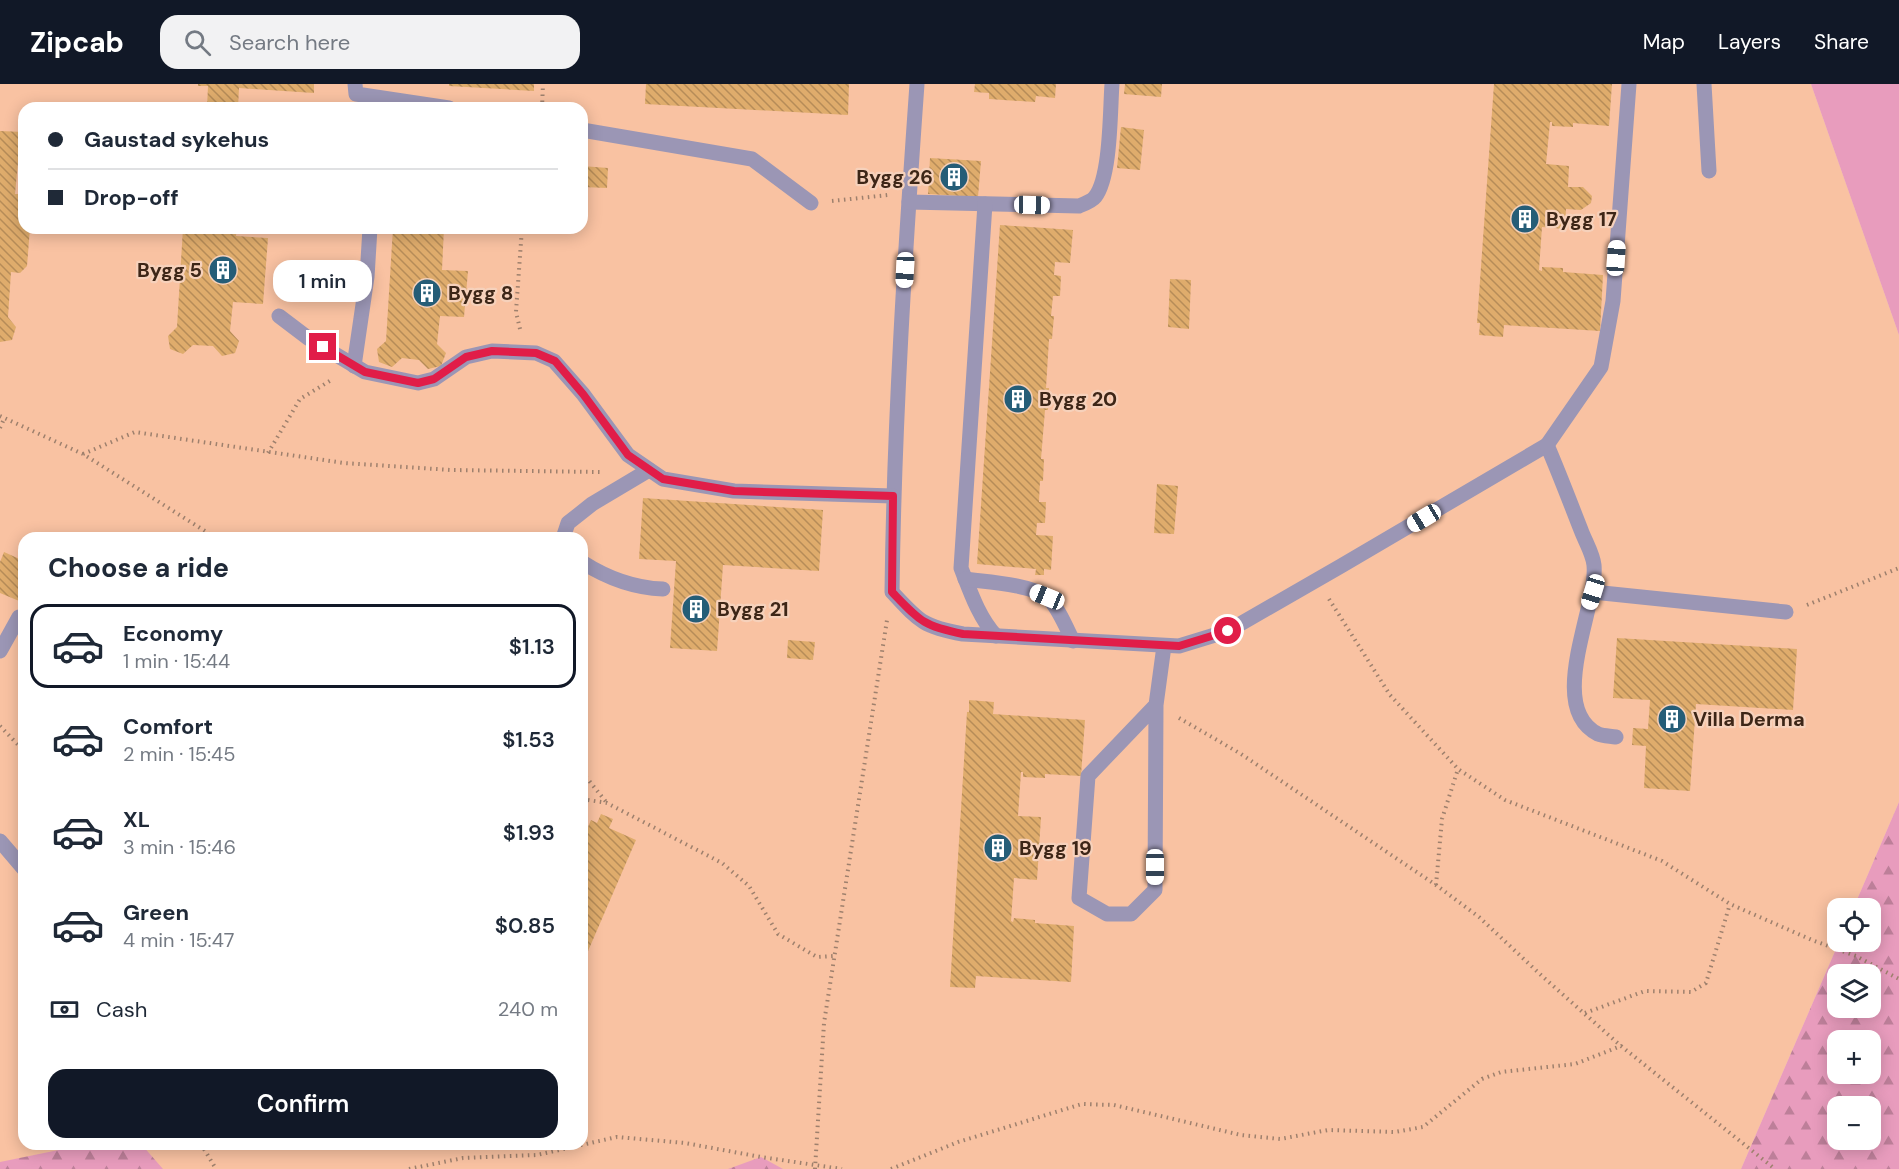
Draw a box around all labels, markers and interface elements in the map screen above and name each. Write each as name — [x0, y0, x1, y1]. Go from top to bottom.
search box — [160, 15, 580, 69]
text: Zipcab — [30, 24, 124, 61]
icon: search — [181, 26, 214, 59]
text: Search here — [229, 28, 350, 57]
text: Map — [1643, 28, 1685, 56]
text: Layers — [1718, 28, 1781, 56]
text: Share — [1814, 28, 1869, 56]
text: Gaustad sykehus — [84, 125, 269, 154]
building icon: Bygg 26 — [938, 161, 970, 193]
place label: Bygg 26 — [856, 164, 933, 190]
text: Drop-off — [84, 183, 179, 212]
car — [1014, 196, 1050, 214]
building icon: Bygg 17 — [1509, 203, 1541, 235]
place label: Bygg 17 — [1546, 206, 1617, 232]
car — [1606, 239, 1626, 277]
car — [895, 252, 915, 288]
building icon: Bygg 5 — [207, 254, 239, 286]
place label: Bygg 5 — [137, 257, 202, 283]
callout: 1 min — [274, 260, 372, 302]
text: 1 min — [299, 268, 346, 294]
building icon: Bygg 8 — [411, 277, 443, 309]
place label: Bygg 8 — [448, 280, 513, 306]
route end — [309, 333, 336, 360]
building icon: Bygg 20 — [1002, 383, 1034, 415]
place label: Bygg 20 — [1039, 386, 1117, 412]
car — [1404, 501, 1444, 535]
text: Choose a ride — [48, 550, 229, 585]
car — [1579, 572, 1607, 612]
car — [1027, 582, 1067, 612]
building icon: Bygg 21 — [680, 593, 712, 625]
place label: Bygg 21 — [717, 596, 788, 622]
route start — [1214, 617, 1241, 644]
icon: car — [51, 619, 105, 673]
text: Economy — [123, 619, 223, 648]
text: $1.13 — [509, 632, 555, 661]
text: 1 min · 15:44 — [123, 648, 230, 674]
building icon: Villa Derma — [1656, 703, 1688, 735]
place label: Villa Derma — [1693, 706, 1805, 732]
icon: car — [51, 712, 105, 766]
text: Comfort — [123, 712, 213, 741]
text: $1.53 — [502, 725, 555, 754]
text: 2 min · 15:45 — [123, 741, 235, 767]
icon: car — [51, 805, 105, 859]
text: XL — [123, 805, 150, 834]
text: $1.93 — [503, 818, 555, 847]
building icon: Bygg 19 — [982, 832, 1014, 864]
text: 3 min · 15:46 — [123, 834, 236, 860]
place label: Bygg 19 — [1019, 835, 1092, 861]
car — [1146, 849, 1164, 885]
icon: car — [51, 898, 105, 952]
text: Green — [123, 898, 189, 927]
map controls — [1827, 898, 1881, 1150]
button: locate — [1827, 898, 1881, 952]
text: $0.85 — [495, 911, 555, 940]
text: 4 min · 15:47 — [123, 927, 234, 953]
button: layers — [1827, 964, 1881, 1018]
icon: cash — [48, 993, 81, 1026]
text: Cash — [96, 995, 147, 1024]
text: 240 m — [498, 996, 558, 1022]
button: + — [1827, 1030, 1881, 1084]
button: Confirm — [48, 1069, 558, 1138]
button: − — [1827, 1096, 1881, 1150]

